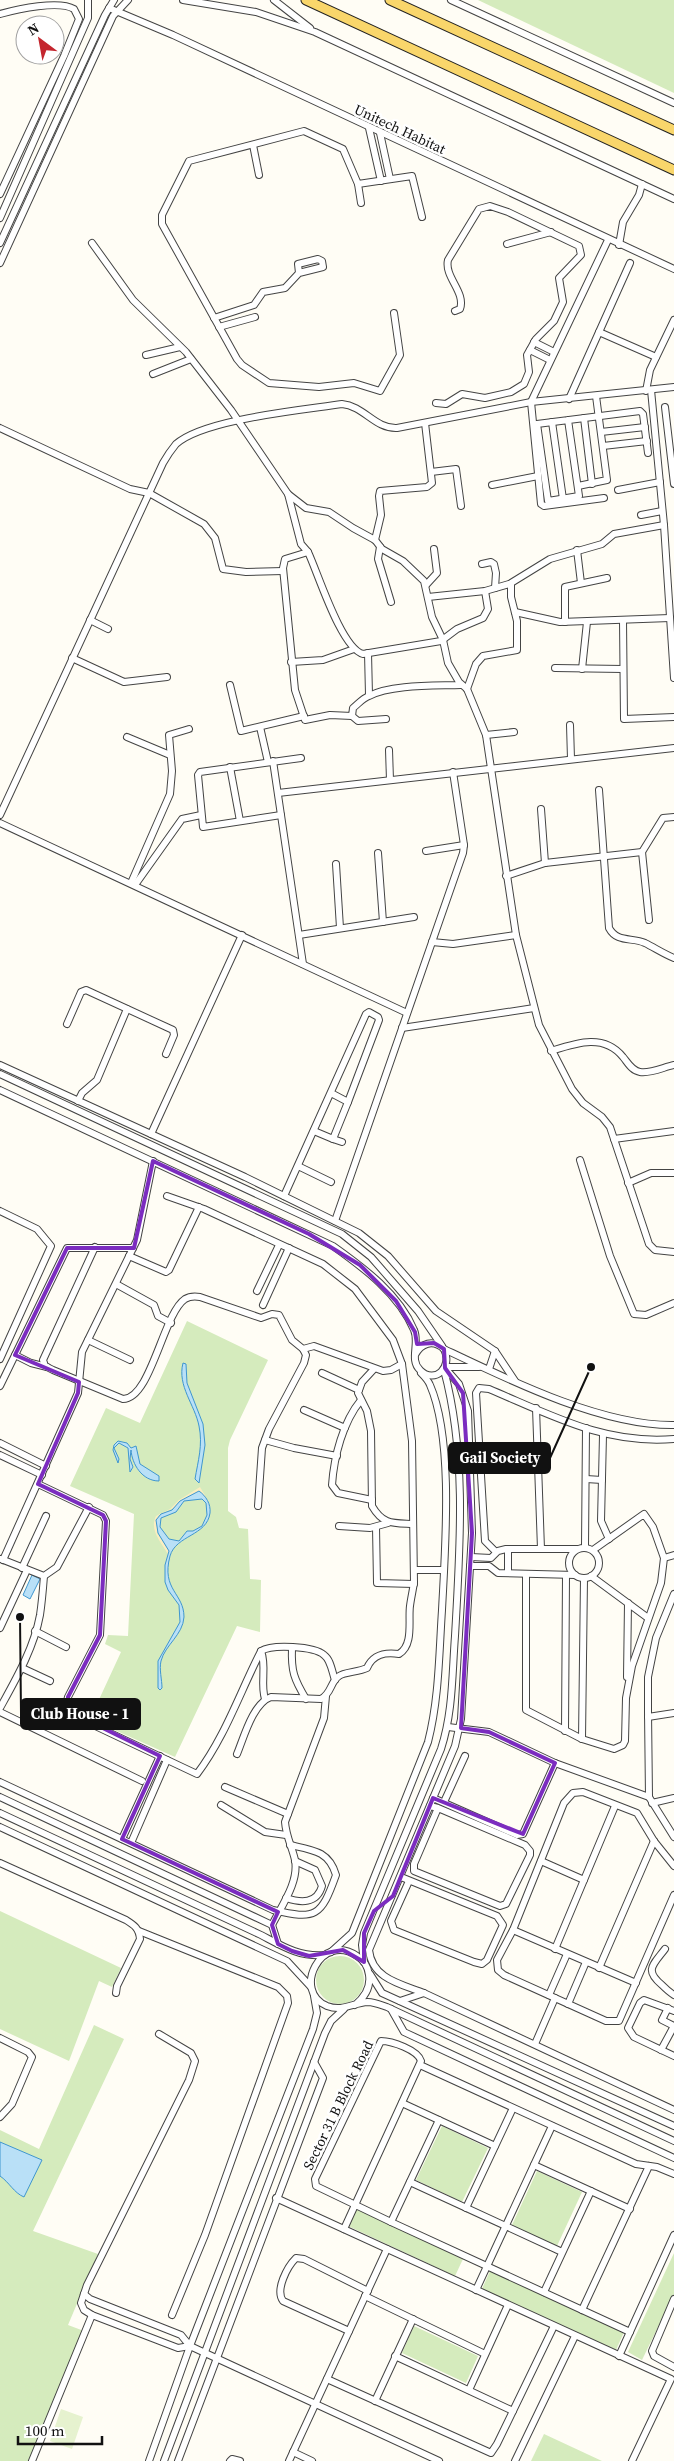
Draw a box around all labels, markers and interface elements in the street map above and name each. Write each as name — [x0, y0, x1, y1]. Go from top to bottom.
north arrow — [15, 15, 65, 65]
text: N — [23, 18, 43, 40]
street label: Unitech Habitat — [351, 99, 449, 159]
callout: Gail Society — [449, 1443, 550, 1473]
text: Gail Society — [459, 1447, 541, 1468]
callout: Club House - 1 — [21, 1699, 140, 1729]
text: Club House - 1 — [31, 1703, 129, 1724]
street label: Sector 31 B Block Road — [298, 2037, 378, 2173]
scale bar — [18, 2414, 101, 2446]
text: 100 m — [25, 2420, 65, 2441]

